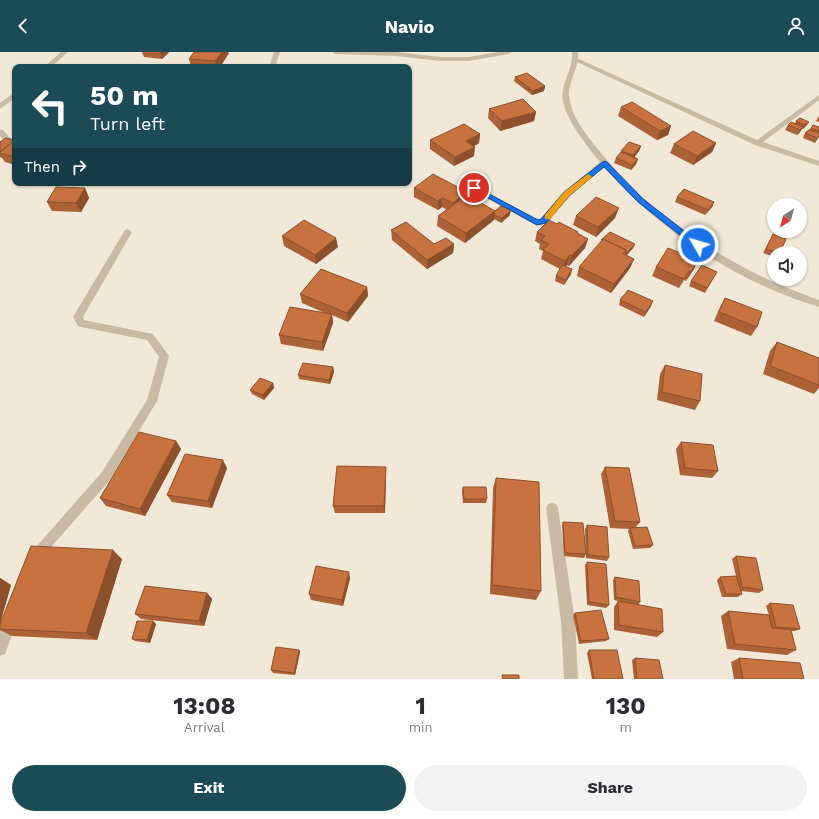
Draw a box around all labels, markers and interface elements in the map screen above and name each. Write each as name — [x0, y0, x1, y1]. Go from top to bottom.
icon: back — [12, 15, 34, 37]
icon: person — [785, 15, 807, 37]
text: Navio — [385, 16, 434, 37]
text: 50 m — [90, 79, 159, 112]
icon: left — [24, 80, 76, 132]
text: Turn left — [90, 113, 165, 134]
icon: right — [68, 156, 90, 178]
text: Then — [24, 158, 60, 176]
pin — [457, 171, 491, 205]
icon: arrive — [463, 177, 485, 199]
north arrow — [767, 198, 807, 238]
map controls — [767, 198, 807, 286]
position arrow — [677, 224, 719, 266]
button: sound — [767, 246, 807, 286]
text: 13:08 — [173, 692, 236, 720]
text: 1 — [415, 692, 426, 720]
text: 130 — [606, 692, 646, 720]
text: Arrival — [184, 720, 225, 735]
text: min — [409, 720, 433, 735]
text: m — [620, 720, 632, 735]
button: Exit — [12, 765, 406, 811]
button: Share — [414, 765, 807, 811]

